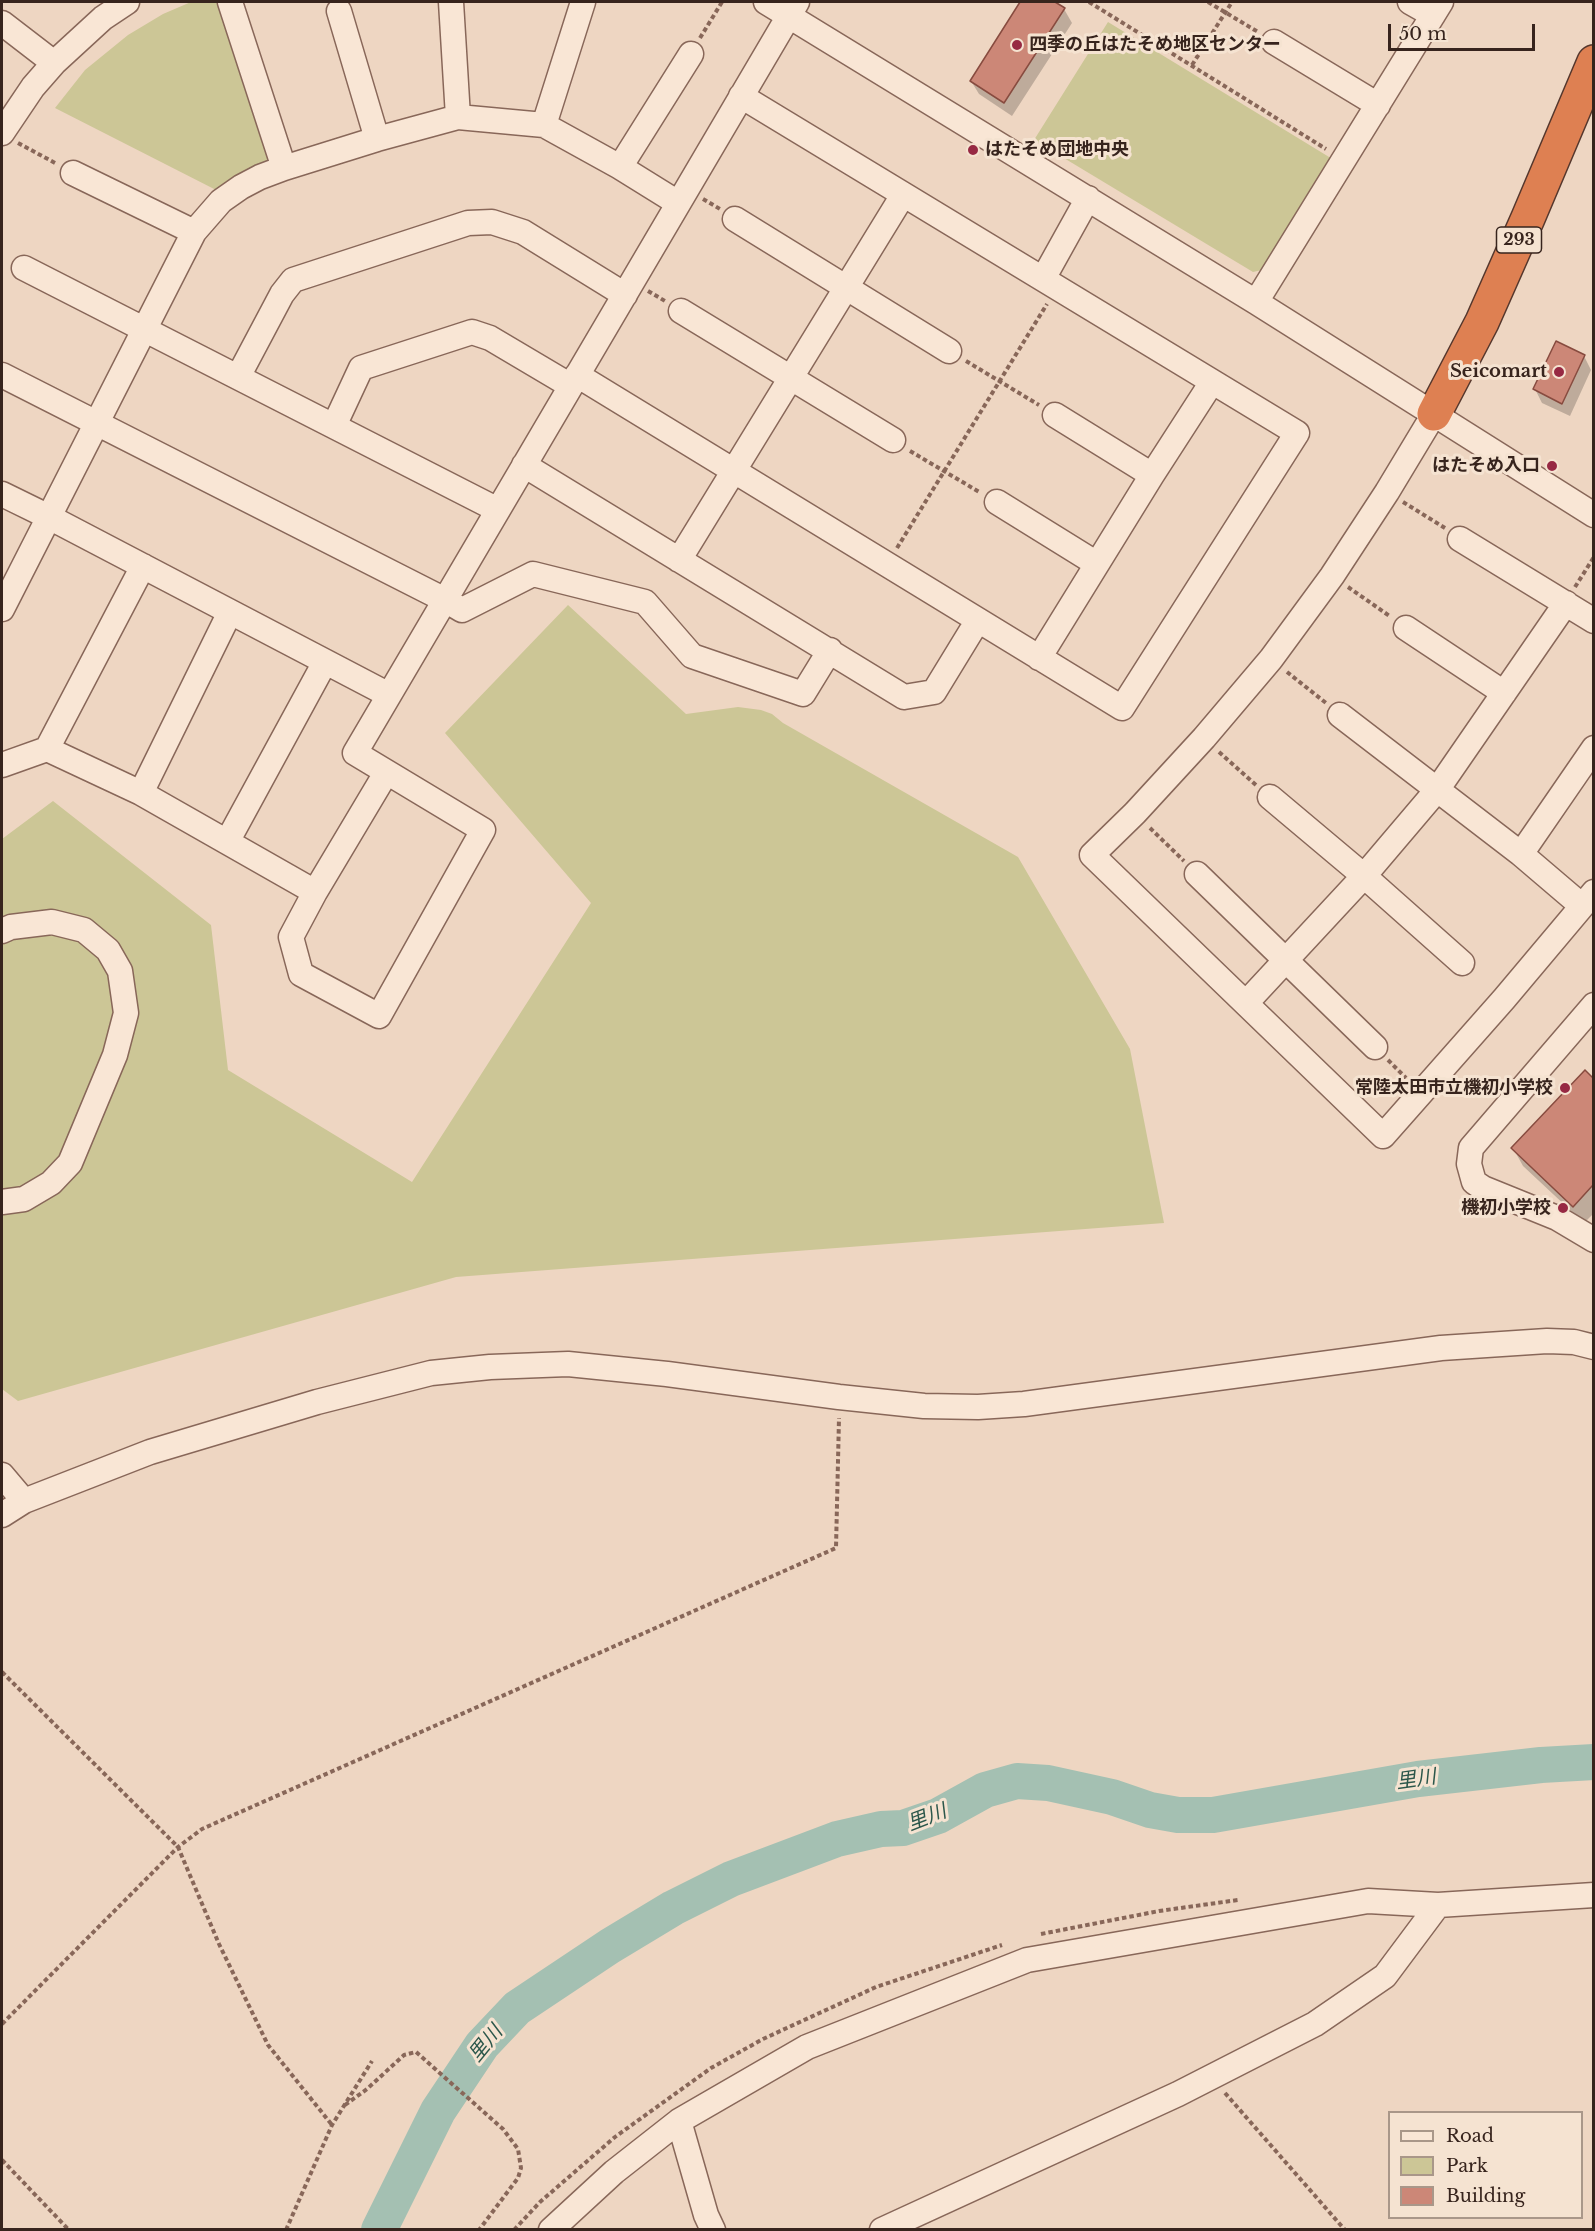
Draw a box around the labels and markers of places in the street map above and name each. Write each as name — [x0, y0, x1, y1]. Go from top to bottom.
place label: 四季の丘はたそめ地区センター — [1029, 34, 1281, 56]
marker: 四季の丘はたそめ地区センター — [1010, 38, 1024, 52]
place label: はたそめ団地中央 — [985, 139, 1129, 161]
marker: はたそめ団地中央 — [966, 143, 980, 157]
place label: Seicomart — [1450, 361, 1547, 383]
marker: Seicomart — [1552, 365, 1566, 379]
place label: はたそめ入口 — [1432, 455, 1540, 477]
marker: はたそめ入口 — [1545, 459, 1559, 473]
place label: 常陸太田市立機初小学校 — [1355, 1077, 1553, 1099]
marker: 常陸太田市立機初小学校 — [1558, 1081, 1572, 1095]
place label: 機初小学校 — [1461, 1197, 1551, 1219]
marker: 機初小学校 — [1556, 1201, 1570, 1215]

